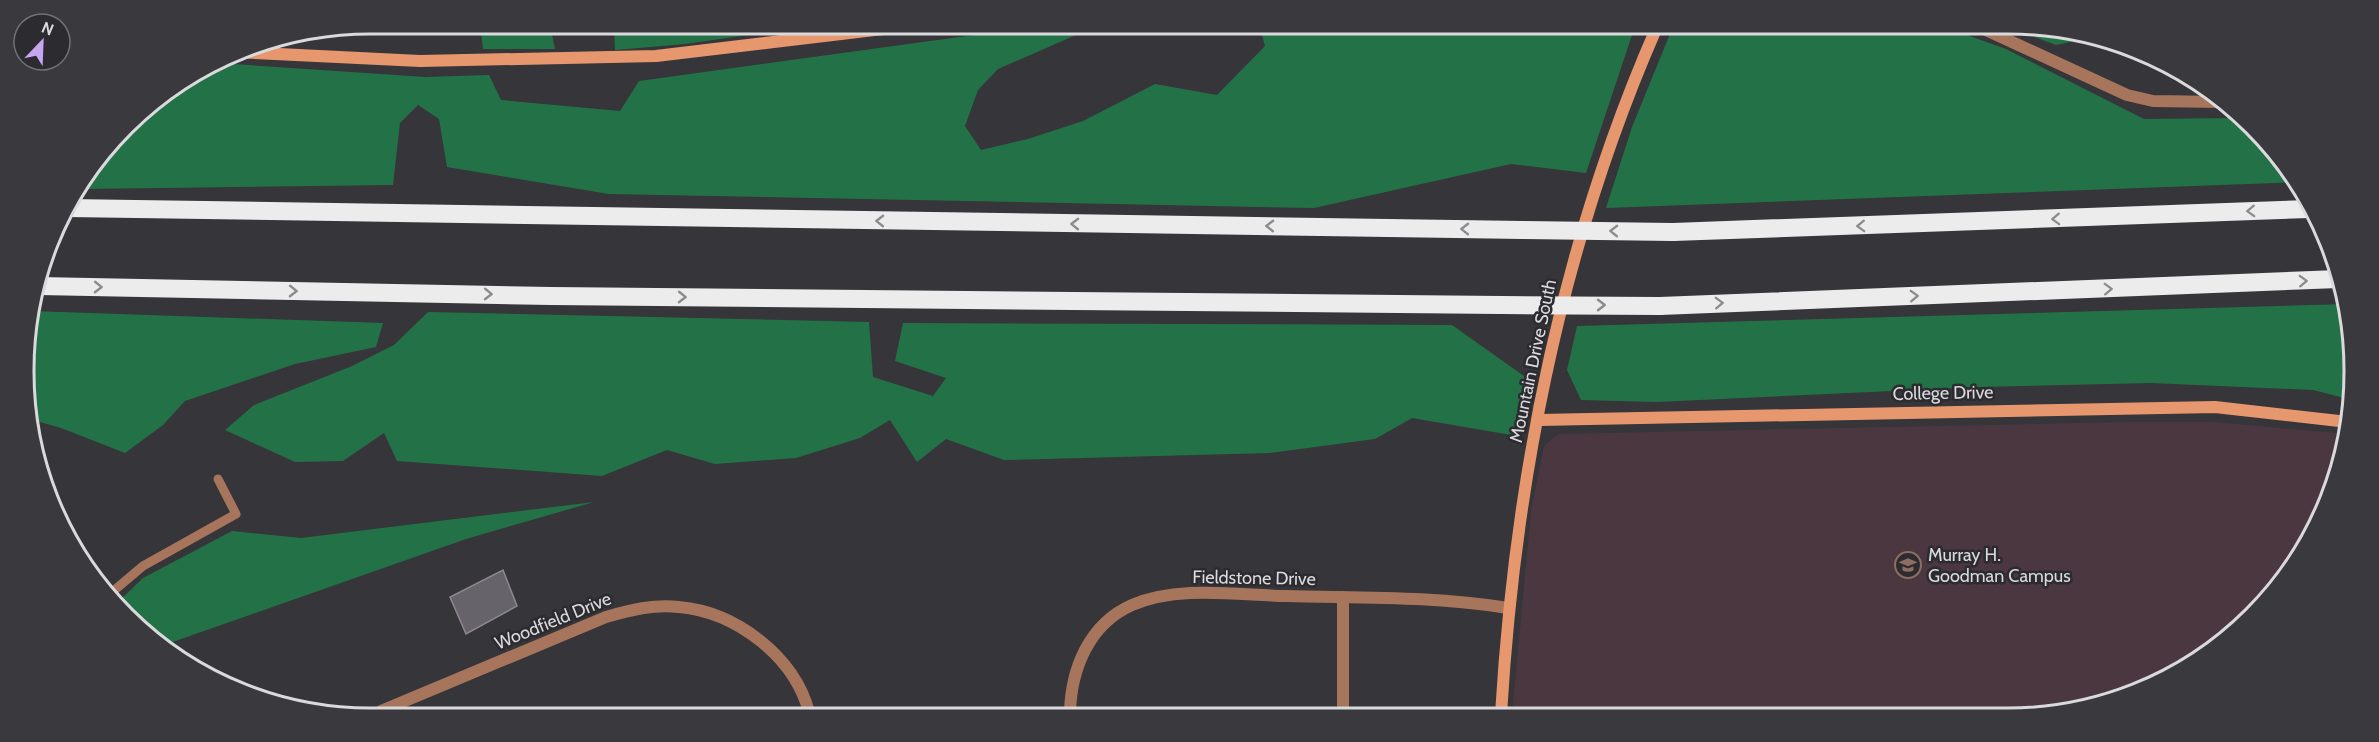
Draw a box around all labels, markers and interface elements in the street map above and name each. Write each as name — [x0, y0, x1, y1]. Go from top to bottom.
north arrow — [12, 12, 72, 72]
text: N — [39, 18, 57, 40]
one-way arrow — [2246, 205, 2255, 217]
one-way arrow — [2051, 212, 2060, 225]
one-way arrow — [875, 215, 884, 227]
one-way arrow — [1070, 218, 1079, 230]
one-way arrow — [1856, 219, 1865, 232]
one-way arrow — [1265, 220, 1274, 233]
one-way arrow — [1460, 223, 1469, 235]
one-way arrow — [1610, 225, 1619, 238]
one-way arrow — [2299, 274, 2308, 287]
street label: Mountain Drive South — [1505, 277, 1561, 445]
one-way arrow — [93, 281, 102, 293]
one-way arrow — [2104, 282, 2113, 295]
one-way arrow — [288, 285, 297, 297]
one-way arrow — [483, 288, 492, 301]
one-way arrow — [1909, 290, 1918, 303]
one-way arrow — [678, 291, 687, 303]
one-way arrow — [1714, 297, 1723, 310]
one-way arrow — [1597, 299, 1606, 311]
street label: College Drive — [1892, 381, 1994, 405]
place label: Murray H. Goodman Campus — [1928, 544, 2071, 587]
school or university icon: Murray H. Goodman Campus — [1893, 550, 1923, 580]
street label: Fieldstone Drive — [1192, 566, 1316, 590]
street label: Woodfield Drive — [492, 588, 614, 654]

